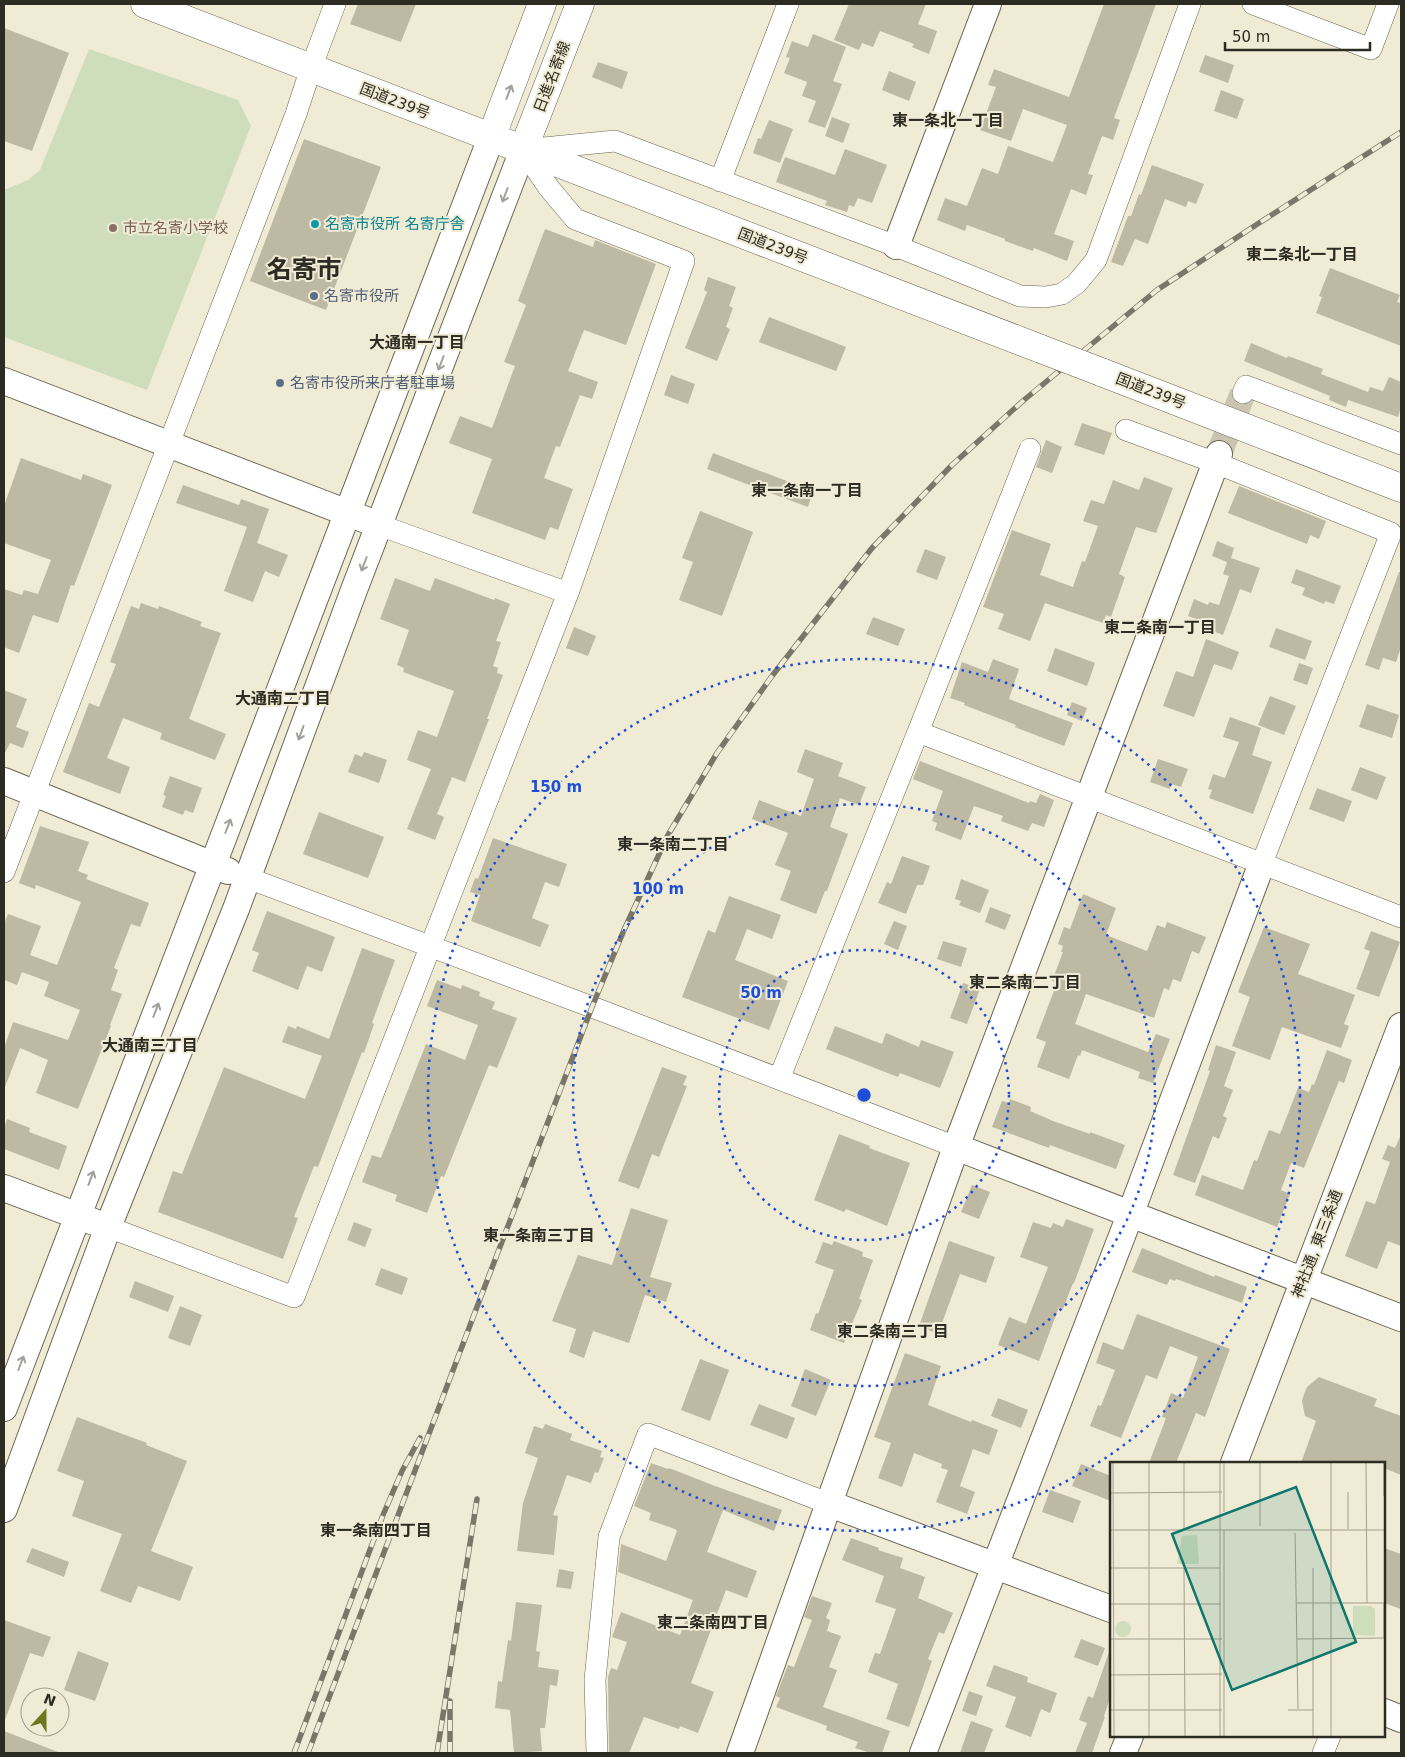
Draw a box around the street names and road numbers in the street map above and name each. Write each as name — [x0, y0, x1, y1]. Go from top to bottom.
street label: 日進名寄線 — [530, 39, 574, 115]
street label: 国道239号 — [357, 79, 433, 123]
street label: 国道239号 — [735, 224, 811, 268]
street label: 国道239号 — [1113, 369, 1189, 413]
street label: 神社通, 東三条通 — [1288, 1187, 1346, 1301]

